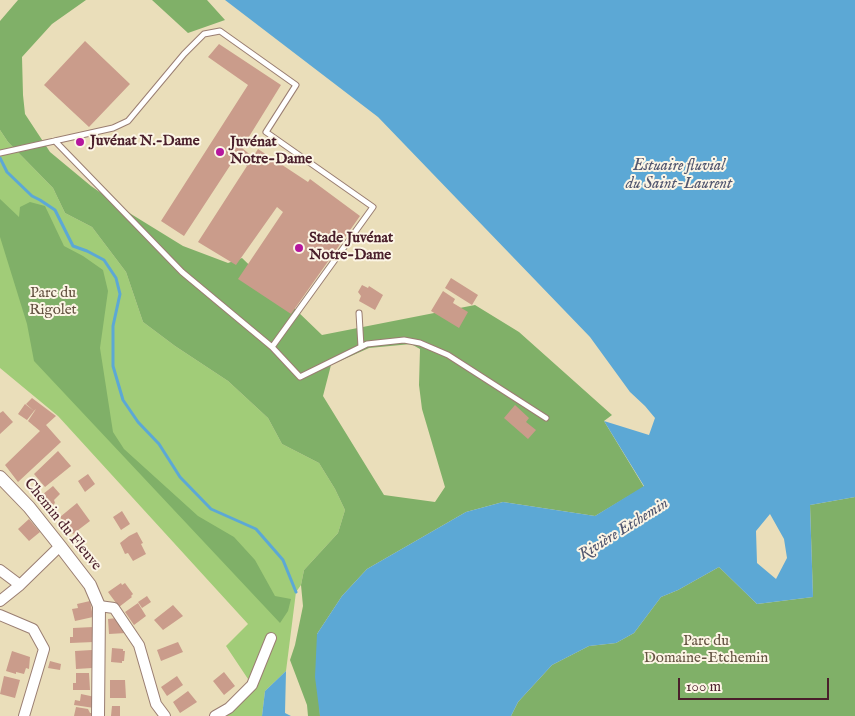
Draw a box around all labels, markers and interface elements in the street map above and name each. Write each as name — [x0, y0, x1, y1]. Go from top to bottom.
place label: Juvénat N.-Dame — [90, 133, 200, 151]
place label: Juvénat Notre-Dame — [230, 134, 312, 169]
marker: Juvénat N.-Dame — [74, 136, 86, 148]
marker: Juvénat Notre-Dame — [214, 146, 226, 158]
water label: Estuaire fluvial du Saint-Laurent — [626, 157, 732, 195]
place label: Stade Juvénat Notre-Dame — [309, 230, 393, 265]
marker: Stade Juvénat Notre-Dame — [293, 242, 305, 254]
park label: Parc du Rigolet — [29, 285, 77, 320]
street label: Chemin du Fleuve — [19, 475, 105, 575]
water label: Rivière Etchemin — [576, 495, 672, 565]
park label: Parc du Domaine-Etchemin — [644, 633, 768, 668]
scale bar — [680, 668, 831, 700]
text: 100 m — [686, 677, 721, 696]

